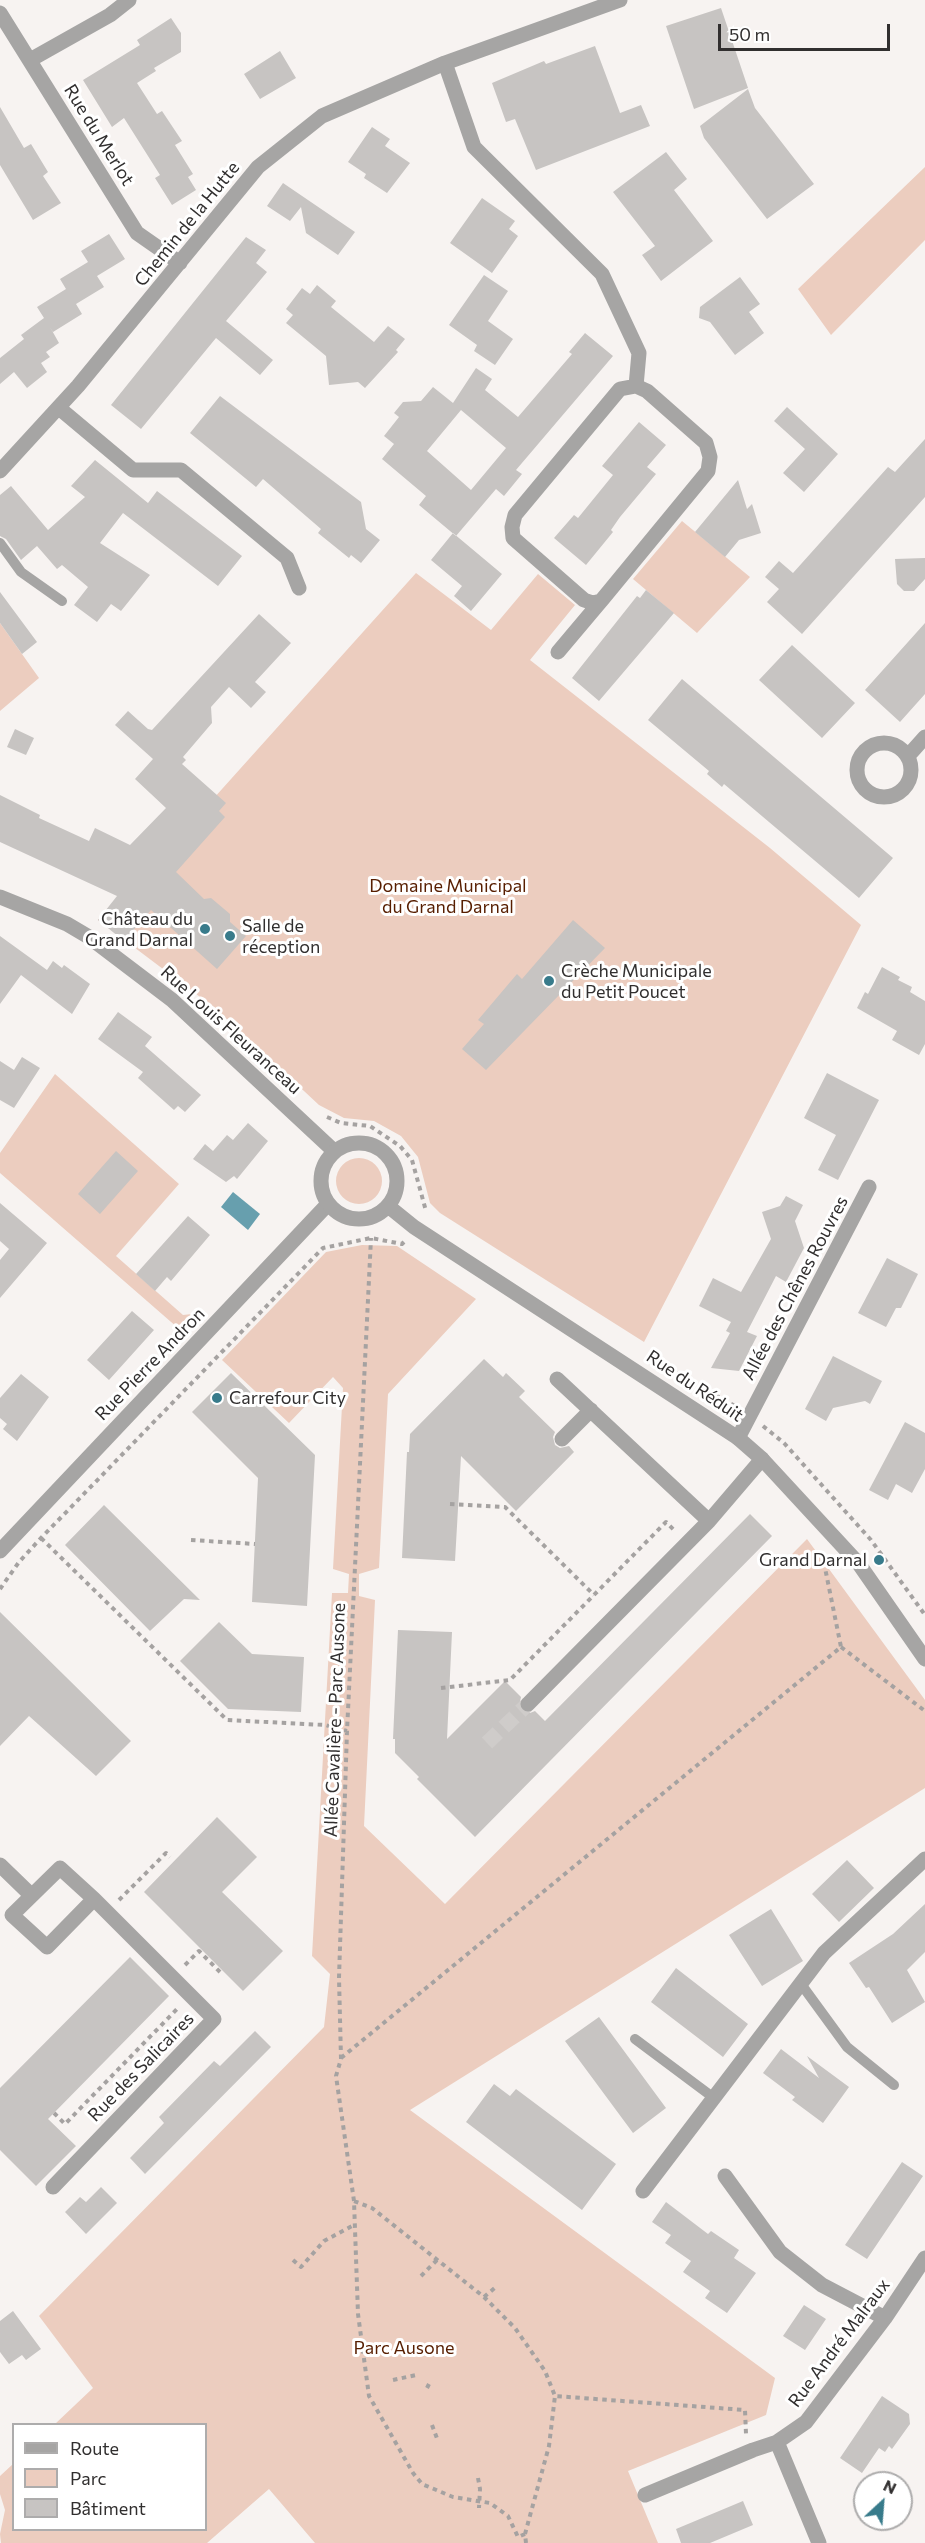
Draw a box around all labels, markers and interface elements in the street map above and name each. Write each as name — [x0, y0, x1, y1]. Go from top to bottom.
scale bar — [721, 12, 894, 50]
text: 50 m — [729, 23, 770, 45]
street label: Rue du Merlot — [59, 80, 139, 190]
street label: Chemin de la Hutte — [130, 157, 244, 291]
park label: Domaine Municipal du Grand Darnal — [369, 875, 527, 918]
place label: Château du Grand Darnal — [85, 908, 193, 950]
place label: Salle de réception — [242, 915, 320, 958]
marker: Château du Grand Darnal — [198, 922, 212, 936]
marker: Salle de réception — [223, 929, 237, 943]
place label: Crèche Municipale du Petit Poucet — [561, 960, 712, 1002]
street label: Rue Louis Fleuranceau — [156, 961, 306, 1099]
marker: Crèche Municipale du Petit Poucet — [542, 974, 556, 988]
street label: Allée des Chênes Rouvres — [737, 1192, 853, 1384]
street label: Rue Pierre Andron — [91, 1303, 209, 1425]
street label: Rue du Réduit — [642, 1346, 748, 1426]
place label: Carrefour City — [229, 1387, 346, 1409]
marker: Carrefour City — [210, 1391, 224, 1405]
place label: Grand Darnal — [759, 1549, 867, 1571]
marker: Grand Darnal — [872, 1553, 886, 1567]
street label: Allée Cavalière - Parc Ausone — [320, 1602, 350, 1838]
street label: Rue des Salicaires — [84, 2008, 198, 2126]
street label: Rue André Malraux — [784, 2275, 894, 2411]
park label: Parc Ausone — [354, 2337, 454, 2359]
legend — [12, 2423, 207, 2531]
text: Route — [70, 2437, 119, 2459]
text: Parc — [70, 2467, 107, 2489]
north arrow — [853, 2471, 913, 2531]
text: N — [881, 2475, 900, 2497]
text: Bâtiment — [70, 2497, 146, 2519]

